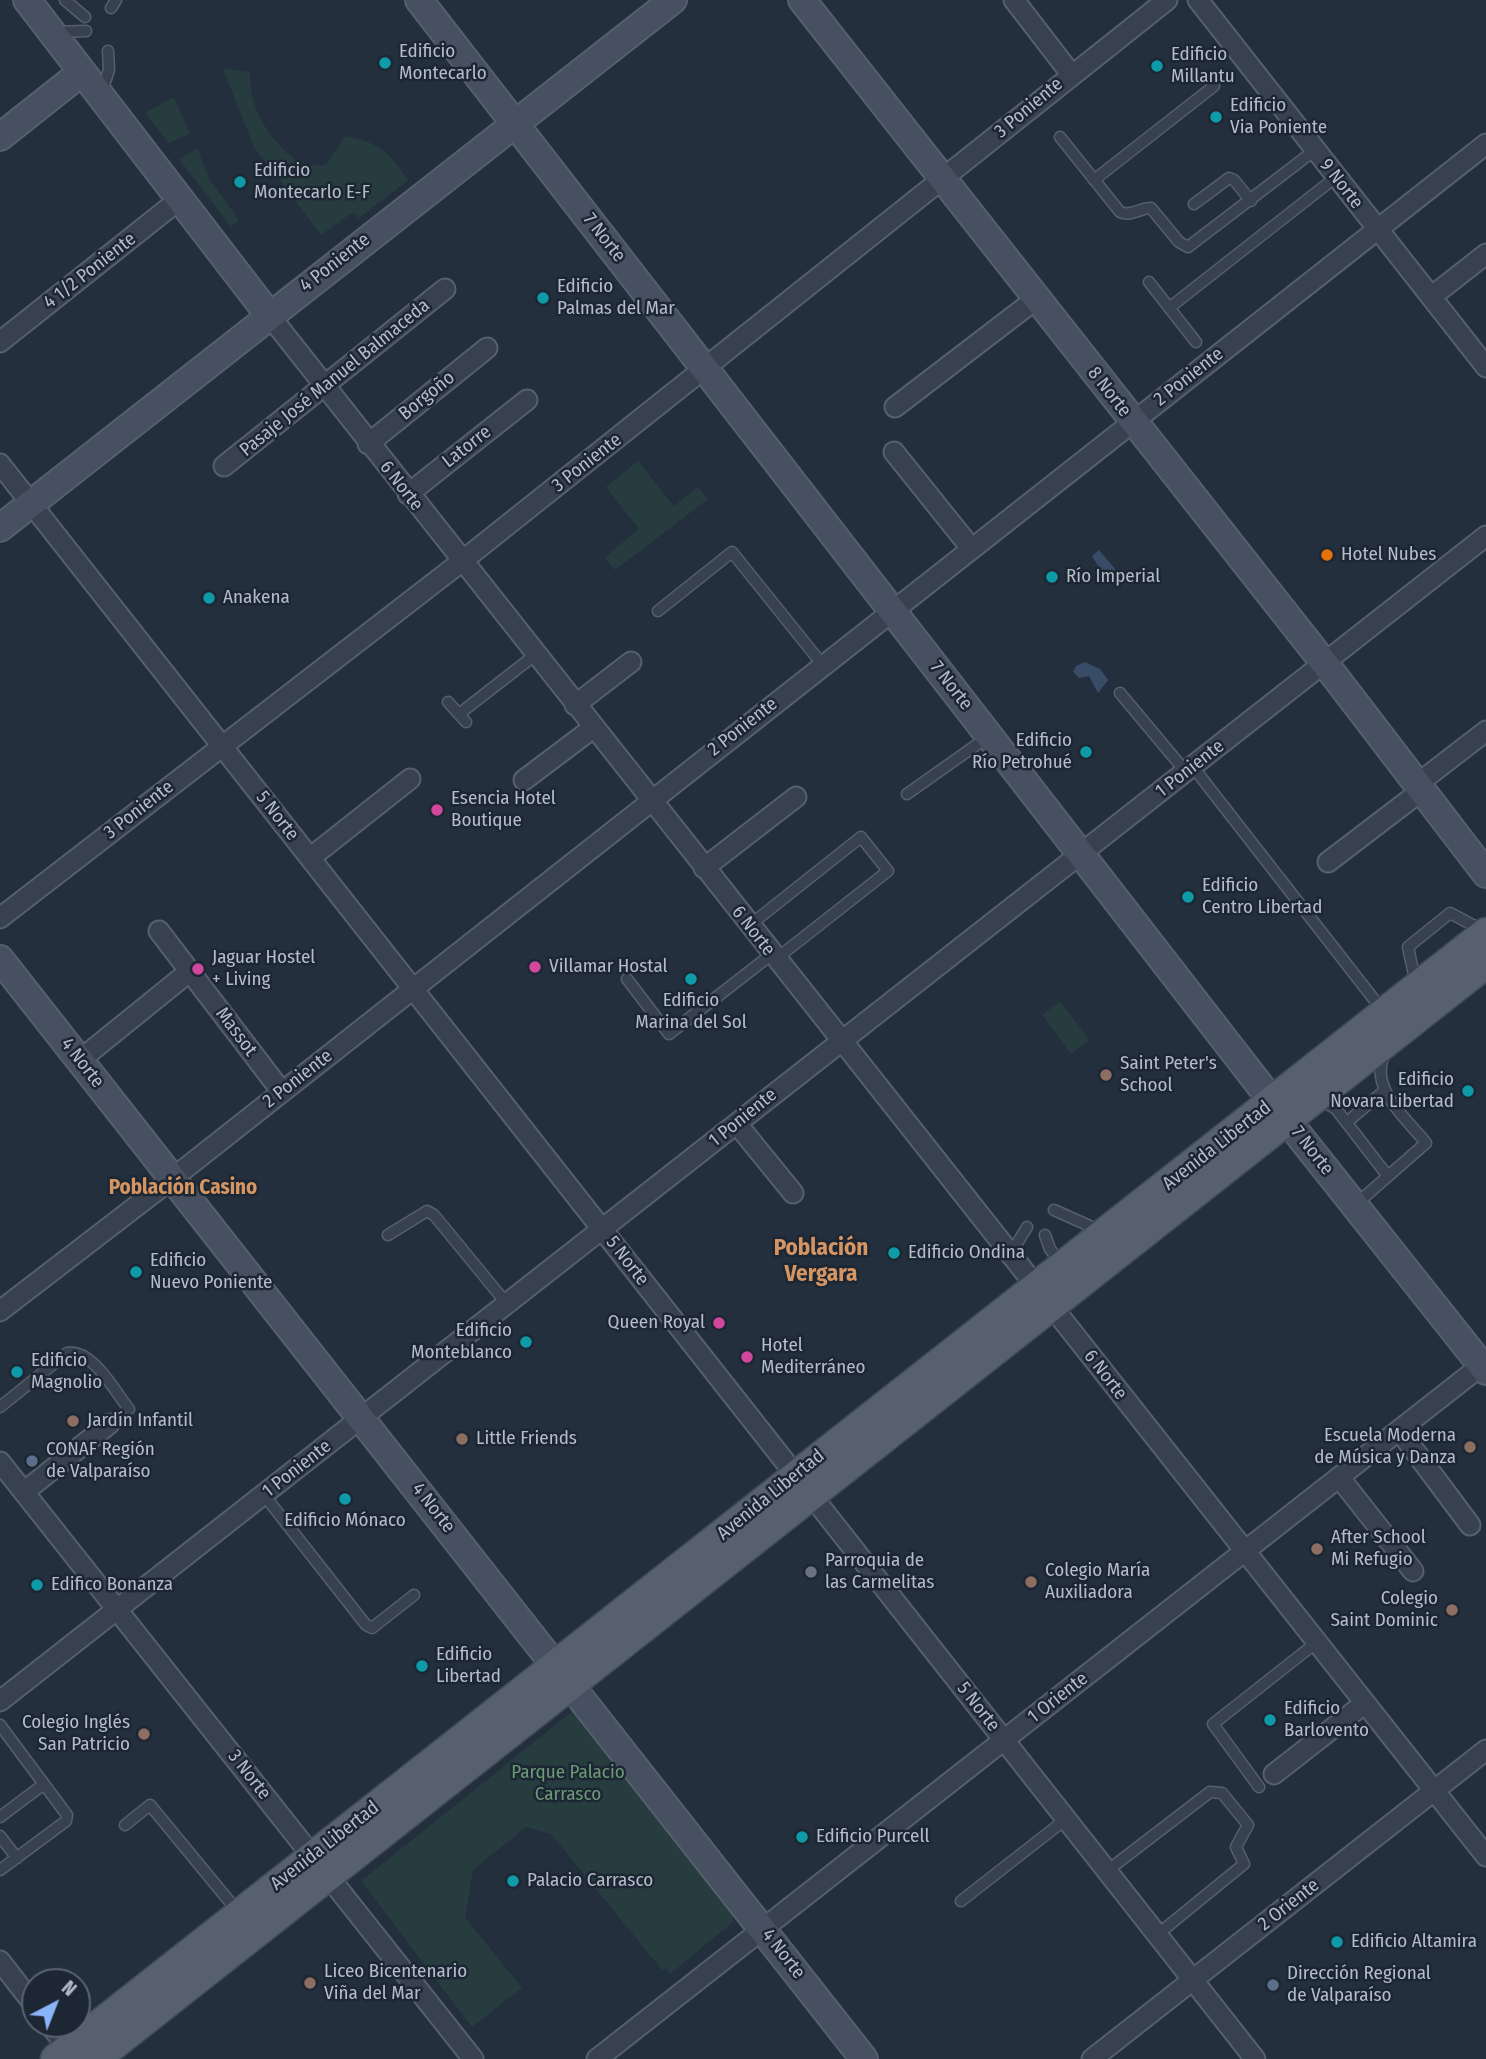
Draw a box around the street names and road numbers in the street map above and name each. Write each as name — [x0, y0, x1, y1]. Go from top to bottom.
street label: 3 Poniente — [990, 73, 1068, 143]
street label: 9 Norte — [1314, 154, 1368, 214]
street label: 7 Norte — [578, 209, 630, 267]
street label: 4 1/2 Poniente — [39, 228, 141, 314]
street label: 4 Poniente — [295, 229, 375, 297]
street label: Pasaje José Manuel Balmaceda — [235, 294, 435, 462]
street label: 2 Poniente — [1150, 343, 1228, 411]
street label: 8 Norte — [1082, 362, 1136, 422]
street label: Borgoño — [394, 367, 460, 425]
street label: Latorre — [438, 421, 496, 473]
street label: 3 Poniente — [548, 429, 626, 497]
street label: 6 Norte — [374, 456, 428, 516]
street label: 7 Norte — [925, 657, 977, 715]
street label: 2 Poniente — [704, 693, 782, 761]
street label: 1 Poniente — [1151, 735, 1229, 803]
street label: 3 Poniente — [100, 776, 178, 844]
street label: 5 Norte — [251, 787, 303, 845]
street label: 6 Norte — [726, 901, 780, 961]
street label: Massot — [210, 1003, 262, 1061]
street label: 4 Norte — [55, 1033, 109, 1093]
street label: 2 Poniente — [259, 1045, 337, 1113]
street label: 1 Poniente — [704, 1084, 782, 1152]
street label: Avenida Libertad — [1158, 1097, 1276, 1195]
street label: 7 Norte — [1286, 1122, 1338, 1180]
street label: 5 Norte — [601, 1232, 653, 1290]
street label: 6 Norte — [1078, 1345, 1132, 1405]
street label: 1 Poniente — [258, 1435, 336, 1503]
street label: Avenida Libertad — [713, 1445, 829, 1545]
street label: 4 Norte — [406, 1478, 460, 1538]
street label: 1 Oriente — [1023, 1667, 1093, 1729]
street label: 5 Norte — [952, 1678, 1004, 1736]
street label: 3 Norte — [223, 1746, 275, 1804]
street label: Avenida Libertad — [266, 1797, 384, 1895]
street label: 2 Oriente — [1254, 1874, 1324, 1936]
street label: 4 Norte — [756, 1924, 810, 1984]

